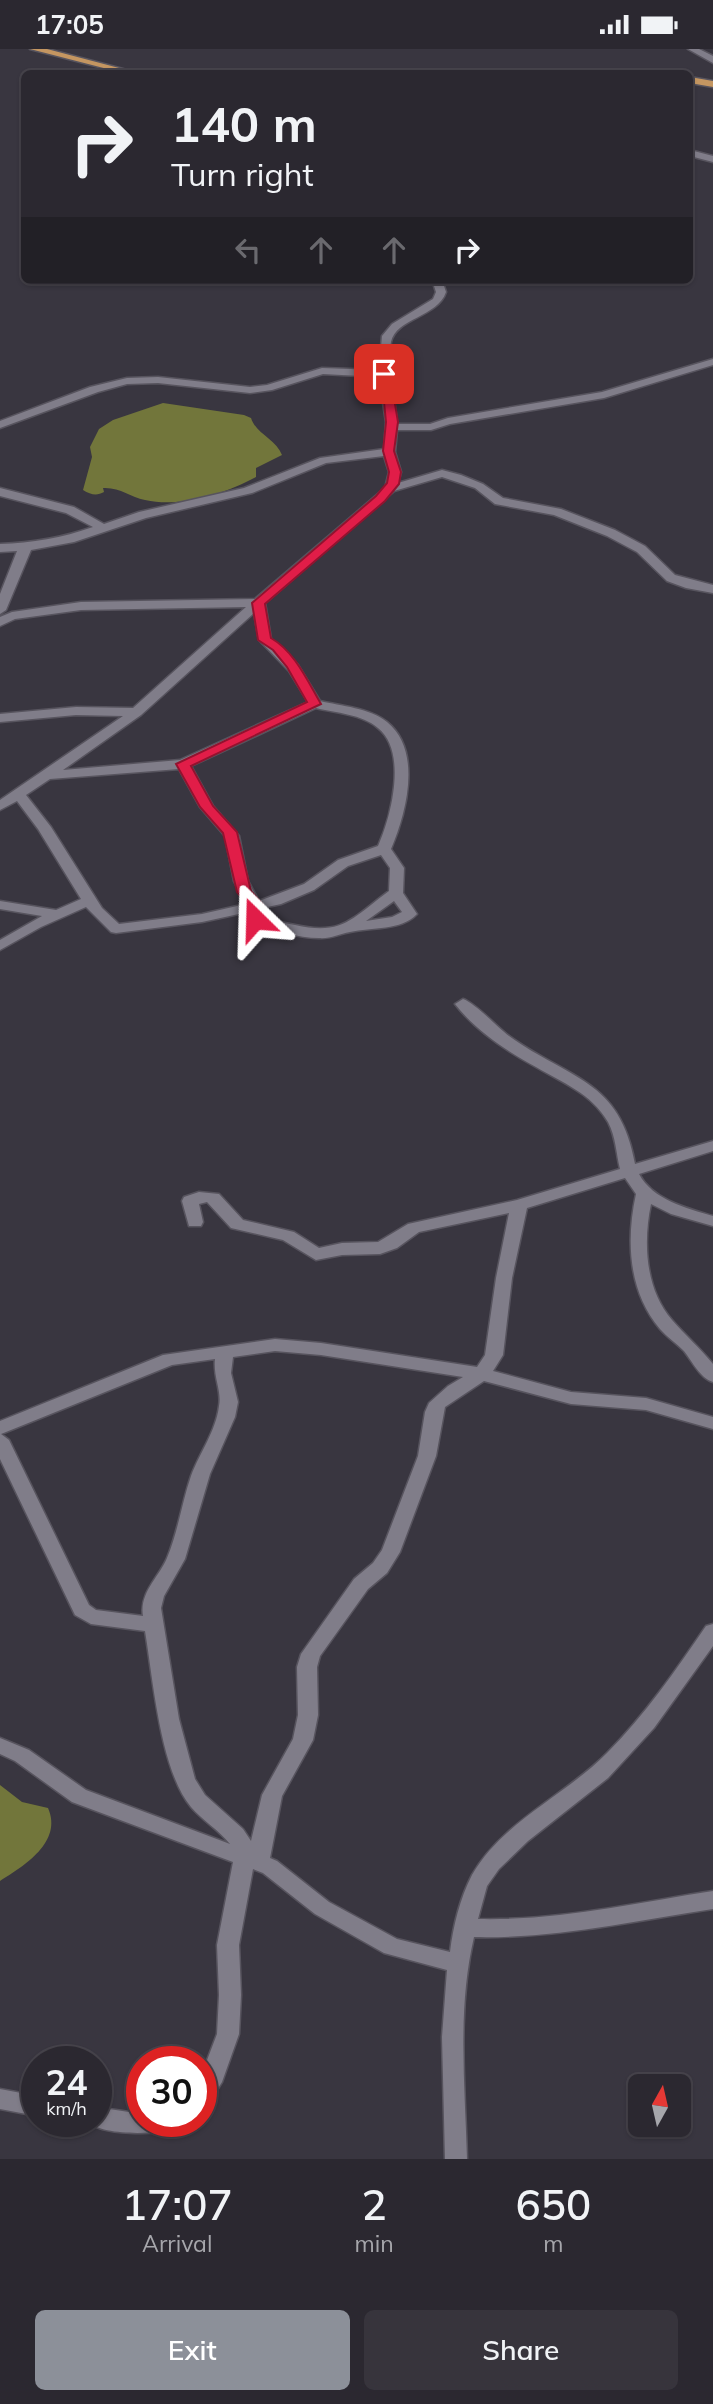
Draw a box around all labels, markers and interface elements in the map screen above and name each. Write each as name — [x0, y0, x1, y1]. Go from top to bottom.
text: 17:05 — [35, 8, 104, 41]
text: 140 m — [171, 93, 317, 154]
icon: right — [56, 98, 147, 189]
text: Turn right — [171, 154, 314, 194]
icon: left — [229, 231, 267, 269]
icon: ahead — [302, 231, 340, 269]
icon: ahead — [375, 231, 413, 269]
icon: right — [448, 231, 486, 269]
pin — [354, 344, 414, 404]
icon: arrive — [365, 355, 403, 393]
position arrow — [218, 882, 292, 956]
speed limit sign: 30 — [126, 2046, 217, 2137]
text: 24 — [45, 2060, 88, 2104]
north arrow — [628, 2074, 691, 2137]
map controls — [628, 2074, 691, 2137]
text: km/h — [46, 2097, 87, 2120]
text: 17:07 — [122, 2178, 233, 2231]
text: 2 — [361, 2178, 387, 2231]
text: 650 — [516, 2178, 591, 2231]
text: Arrival — [142, 2229, 212, 2258]
text: min — [354, 2229, 394, 2258]
text: m — [543, 2229, 563, 2258]
button: Exit — [35, 2310, 350, 2390]
button: Share — [364, 2310, 678, 2390]

